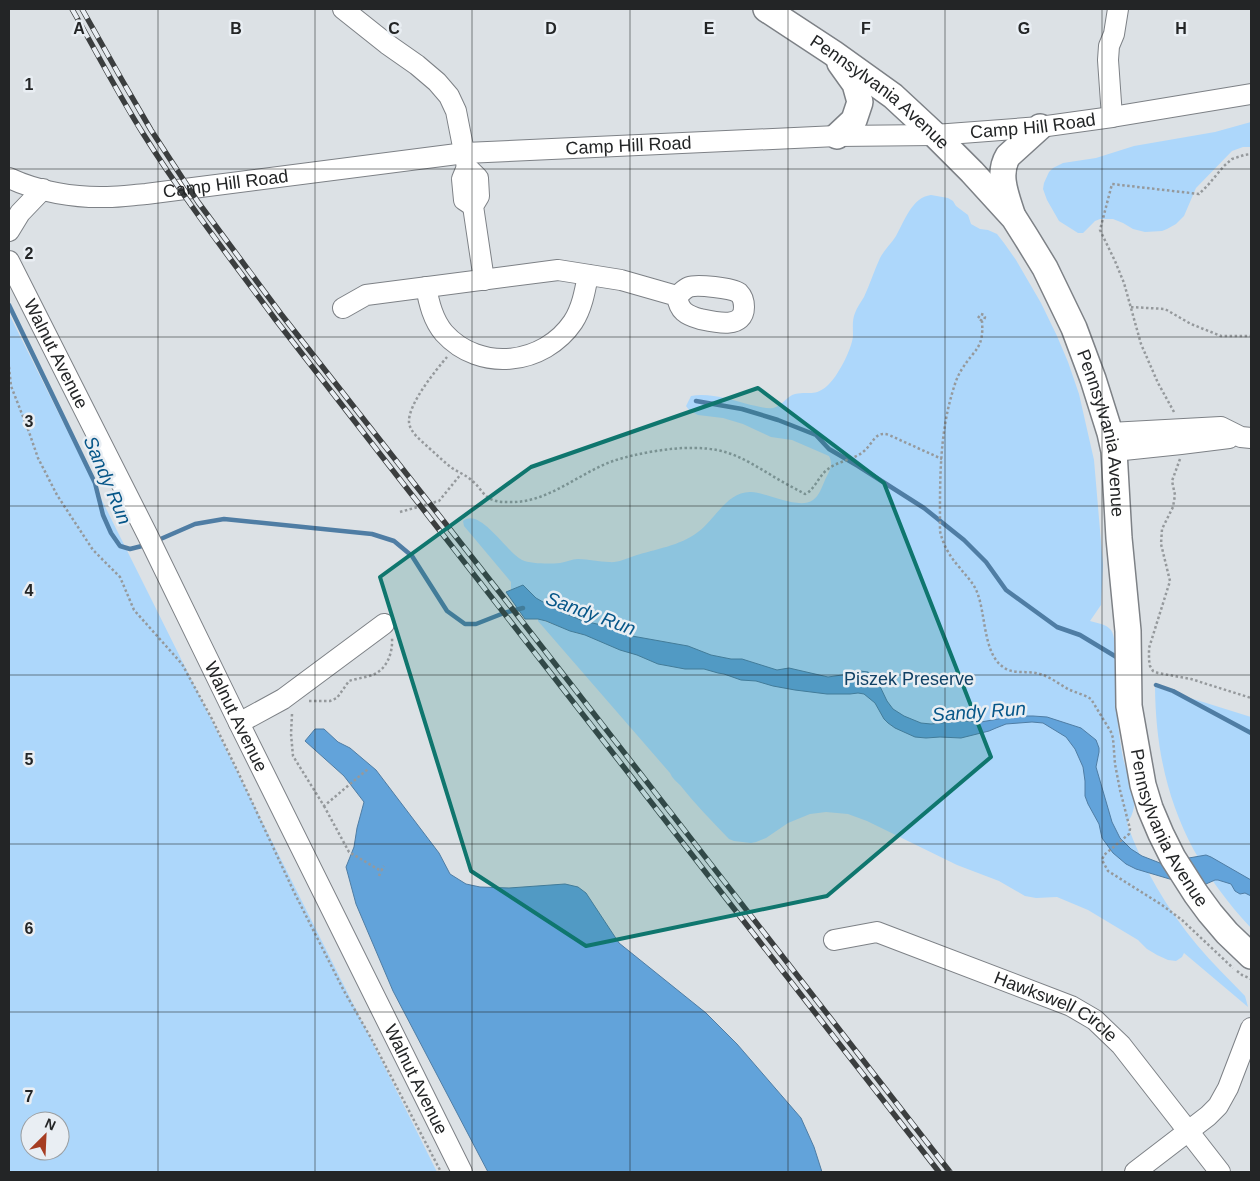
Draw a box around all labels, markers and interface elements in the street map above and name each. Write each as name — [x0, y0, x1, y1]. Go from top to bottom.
text: A — [73, 20, 85, 37]
text: B — [230, 20, 242, 37]
text: C — [388, 20, 400, 37]
text: D — [545, 20, 557, 37]
text: E — [704, 20, 715, 37]
text: F — [861, 20, 871, 37]
text: G — [1018, 20, 1030, 37]
text: H — [1175, 20, 1187, 37]
street label: Pennsylvania Avenue — [807, 31, 953, 153]
text: 1 — [25, 76, 34, 93]
street label: Camp Hill Road — [969, 109, 1097, 142]
street label: Camp Hill Road — [565, 133, 692, 158]
street label: Camp Hill Road — [162, 166, 289, 202]
text: 2 — [25, 245, 34, 262]
street label: Walnut Avenue — [20, 296, 92, 412]
street label: Pennsylvania Avenue — [1073, 347, 1128, 518]
text: 3 — [25, 413, 34, 430]
water label: Sandy Run — [80, 433, 136, 528]
text: 4 — [25, 582, 34, 599]
water label: Sandy Run — [543, 588, 639, 639]
street label: Walnut Avenue — [201, 658, 272, 775]
park label: Piszek Preserve — [844, 669, 974, 689]
water label: Sandy Run — [931, 698, 1027, 725]
street label: Pennsylvania Avenue — [1127, 747, 1212, 911]
text: 5 — [25, 751, 34, 768]
text: 6 — [25, 920, 34, 937]
street label: Hawkswell Circle — [991, 968, 1121, 1046]
street label: Walnut Avenue — [380, 1021, 452, 1138]
text: 7 — [25, 1088, 34, 1105]
north arrow — [20, 1111, 70, 1161]
text: N — [42, 1115, 58, 1133]

